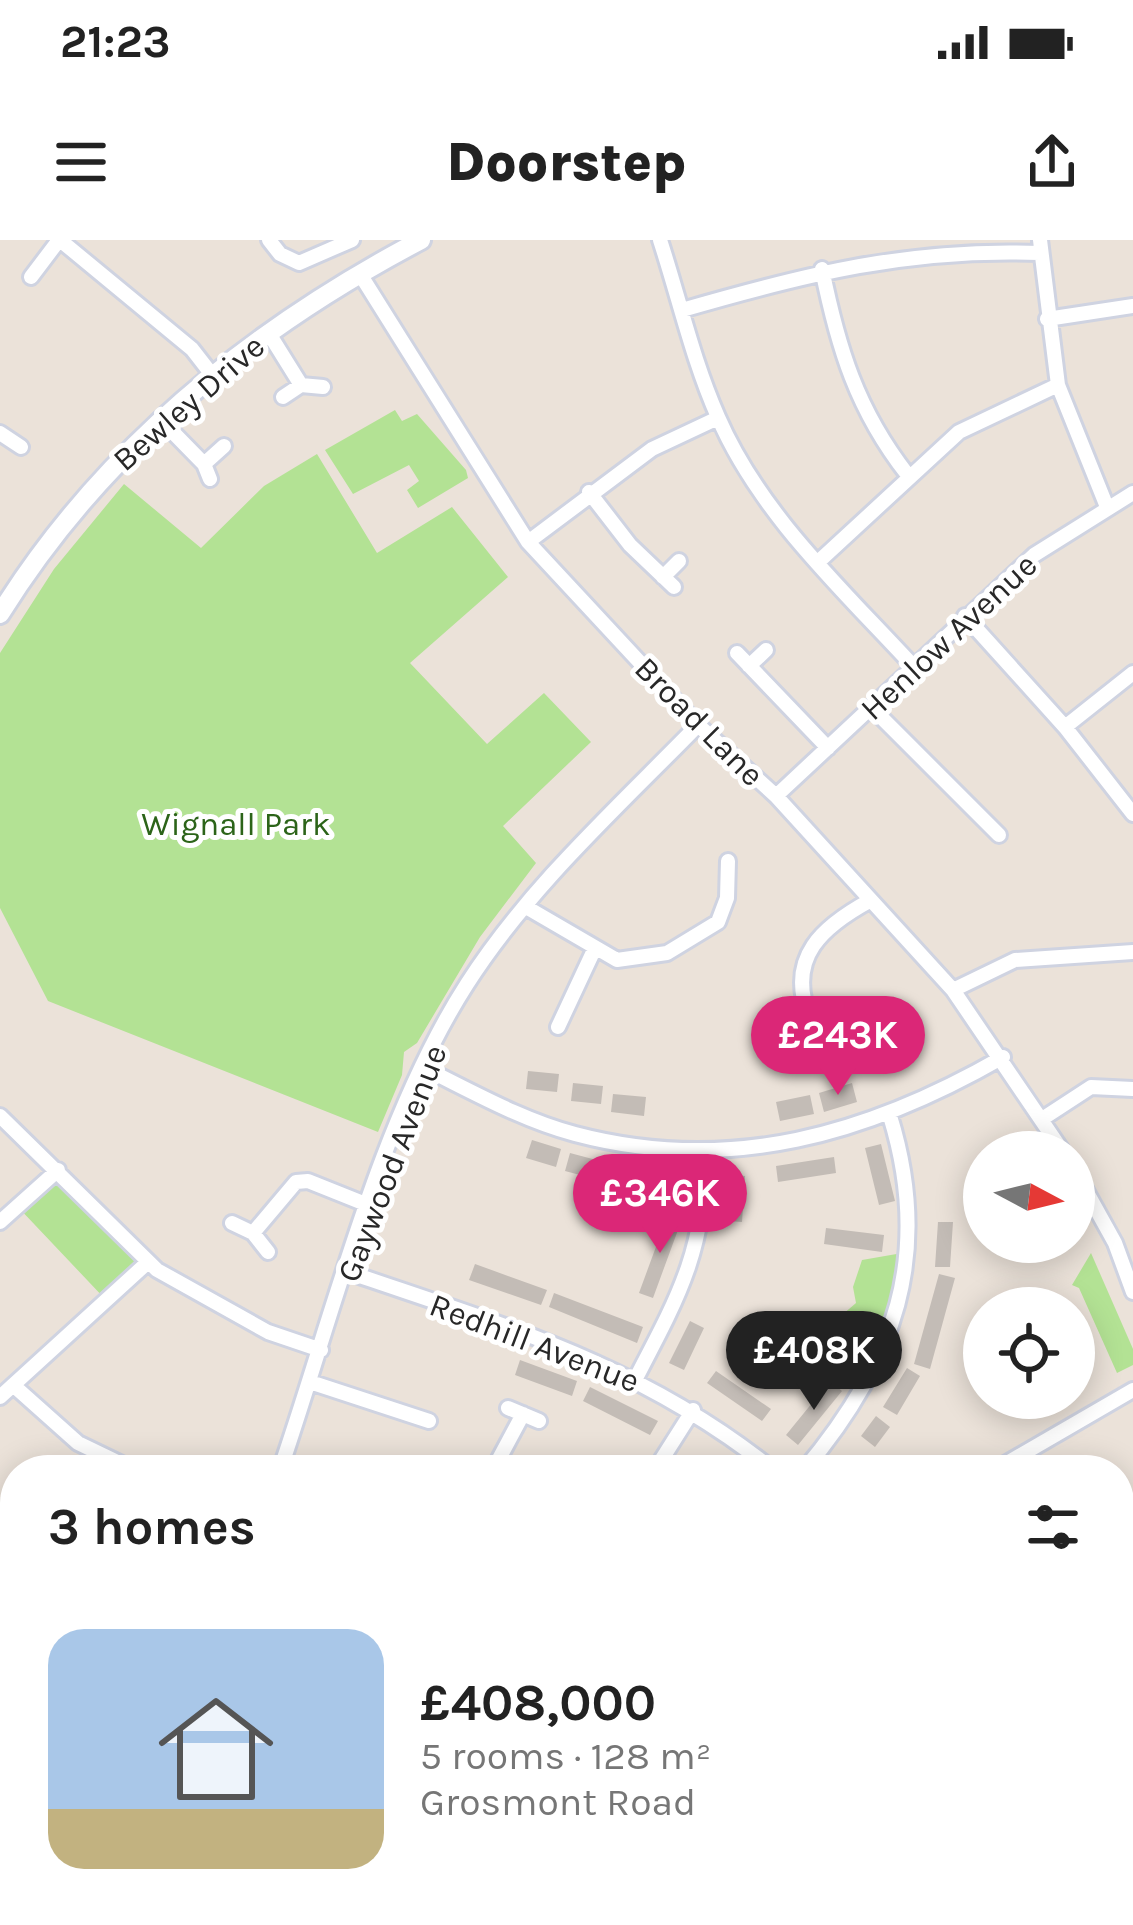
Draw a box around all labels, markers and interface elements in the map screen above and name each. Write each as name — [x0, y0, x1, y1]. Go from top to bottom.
text: 21:23 — [60, 16, 171, 68]
icon: menu — [48, 129, 114, 195]
icon: share — [1019, 129, 1085, 195]
text: Doorstep — [447, 130, 686, 194]
street label: Bewley Drive — [105, 327, 272, 479]
street label: Henlow Avenue — [853, 546, 1044, 728]
street label: Broad Lane — [627, 649, 772, 794]
park label: Wignall Park — [141, 805, 331, 843]
pin: £243K — [754, 996, 922, 1098]
text: £243K — [778, 1012, 898, 1058]
street label: Gaywood Avenue — [329, 1039, 455, 1287]
north arrow — [963, 1131, 1095, 1263]
map controls — [963, 1131, 1095, 1419]
pin: £346K — [576, 1154, 744, 1256]
text: £346K — [600, 1170, 720, 1216]
street label: Redhill Avenue — [424, 1286, 645, 1400]
button: locate — [963, 1287, 1095, 1419]
pin: £408K — [730, 1311, 898, 1413]
text: £408K — [753, 1327, 875, 1373]
icon: filters — [1020, 1494, 1086, 1560]
text: 3 homes — [48, 1497, 256, 1557]
text: £408,000 — [420, 1673, 656, 1733]
icon: home — [144, 1677, 288, 1821]
text: 5 rooms · 128 m² — [420, 1733, 711, 1779]
text: Grosmont Road — [420, 1779, 696, 1825]

